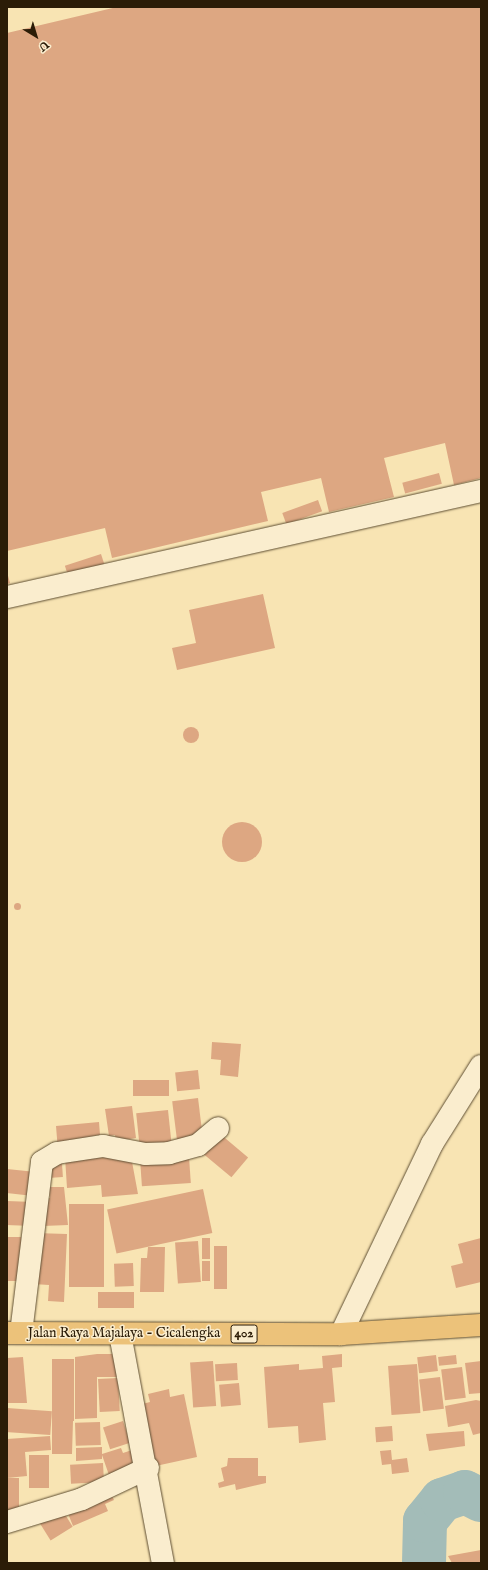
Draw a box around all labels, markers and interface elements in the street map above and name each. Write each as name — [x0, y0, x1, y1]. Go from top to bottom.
north arrow — [16, 16, 56, 56]
text: U — [35, 37, 51, 54]
road number: 402 — [230, 1323, 258, 1345]
street label: Jalan Raya Majalaya - Cicalengka — [28, 1325, 220, 1341]

